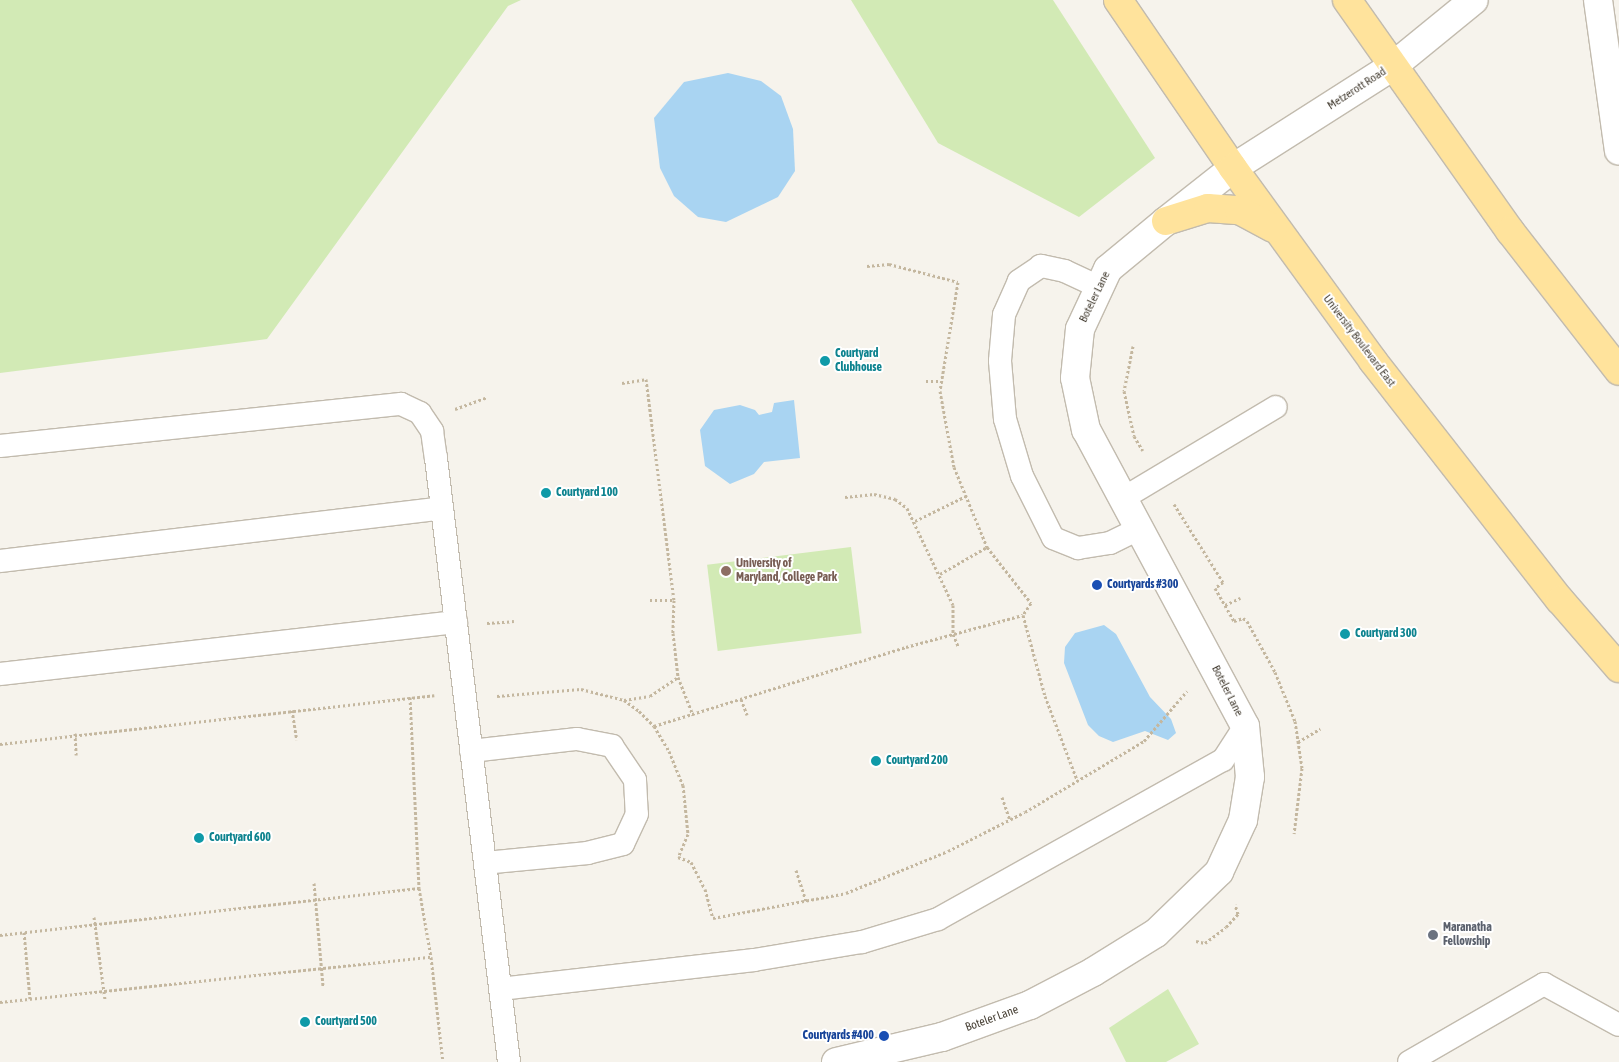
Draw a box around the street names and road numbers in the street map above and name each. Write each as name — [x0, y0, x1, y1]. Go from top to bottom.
street label: Metzerott Road — [1325, 65, 1389, 113]
street label: Boteler Lane — [1076, 269, 1114, 325]
street label: University Boulevard East — [1320, 292, 1398, 390]
street label: Boteler Lane — [1208, 663, 1246, 719]
street label: Boteler Lane — [964, 1003, 1020, 1035]

